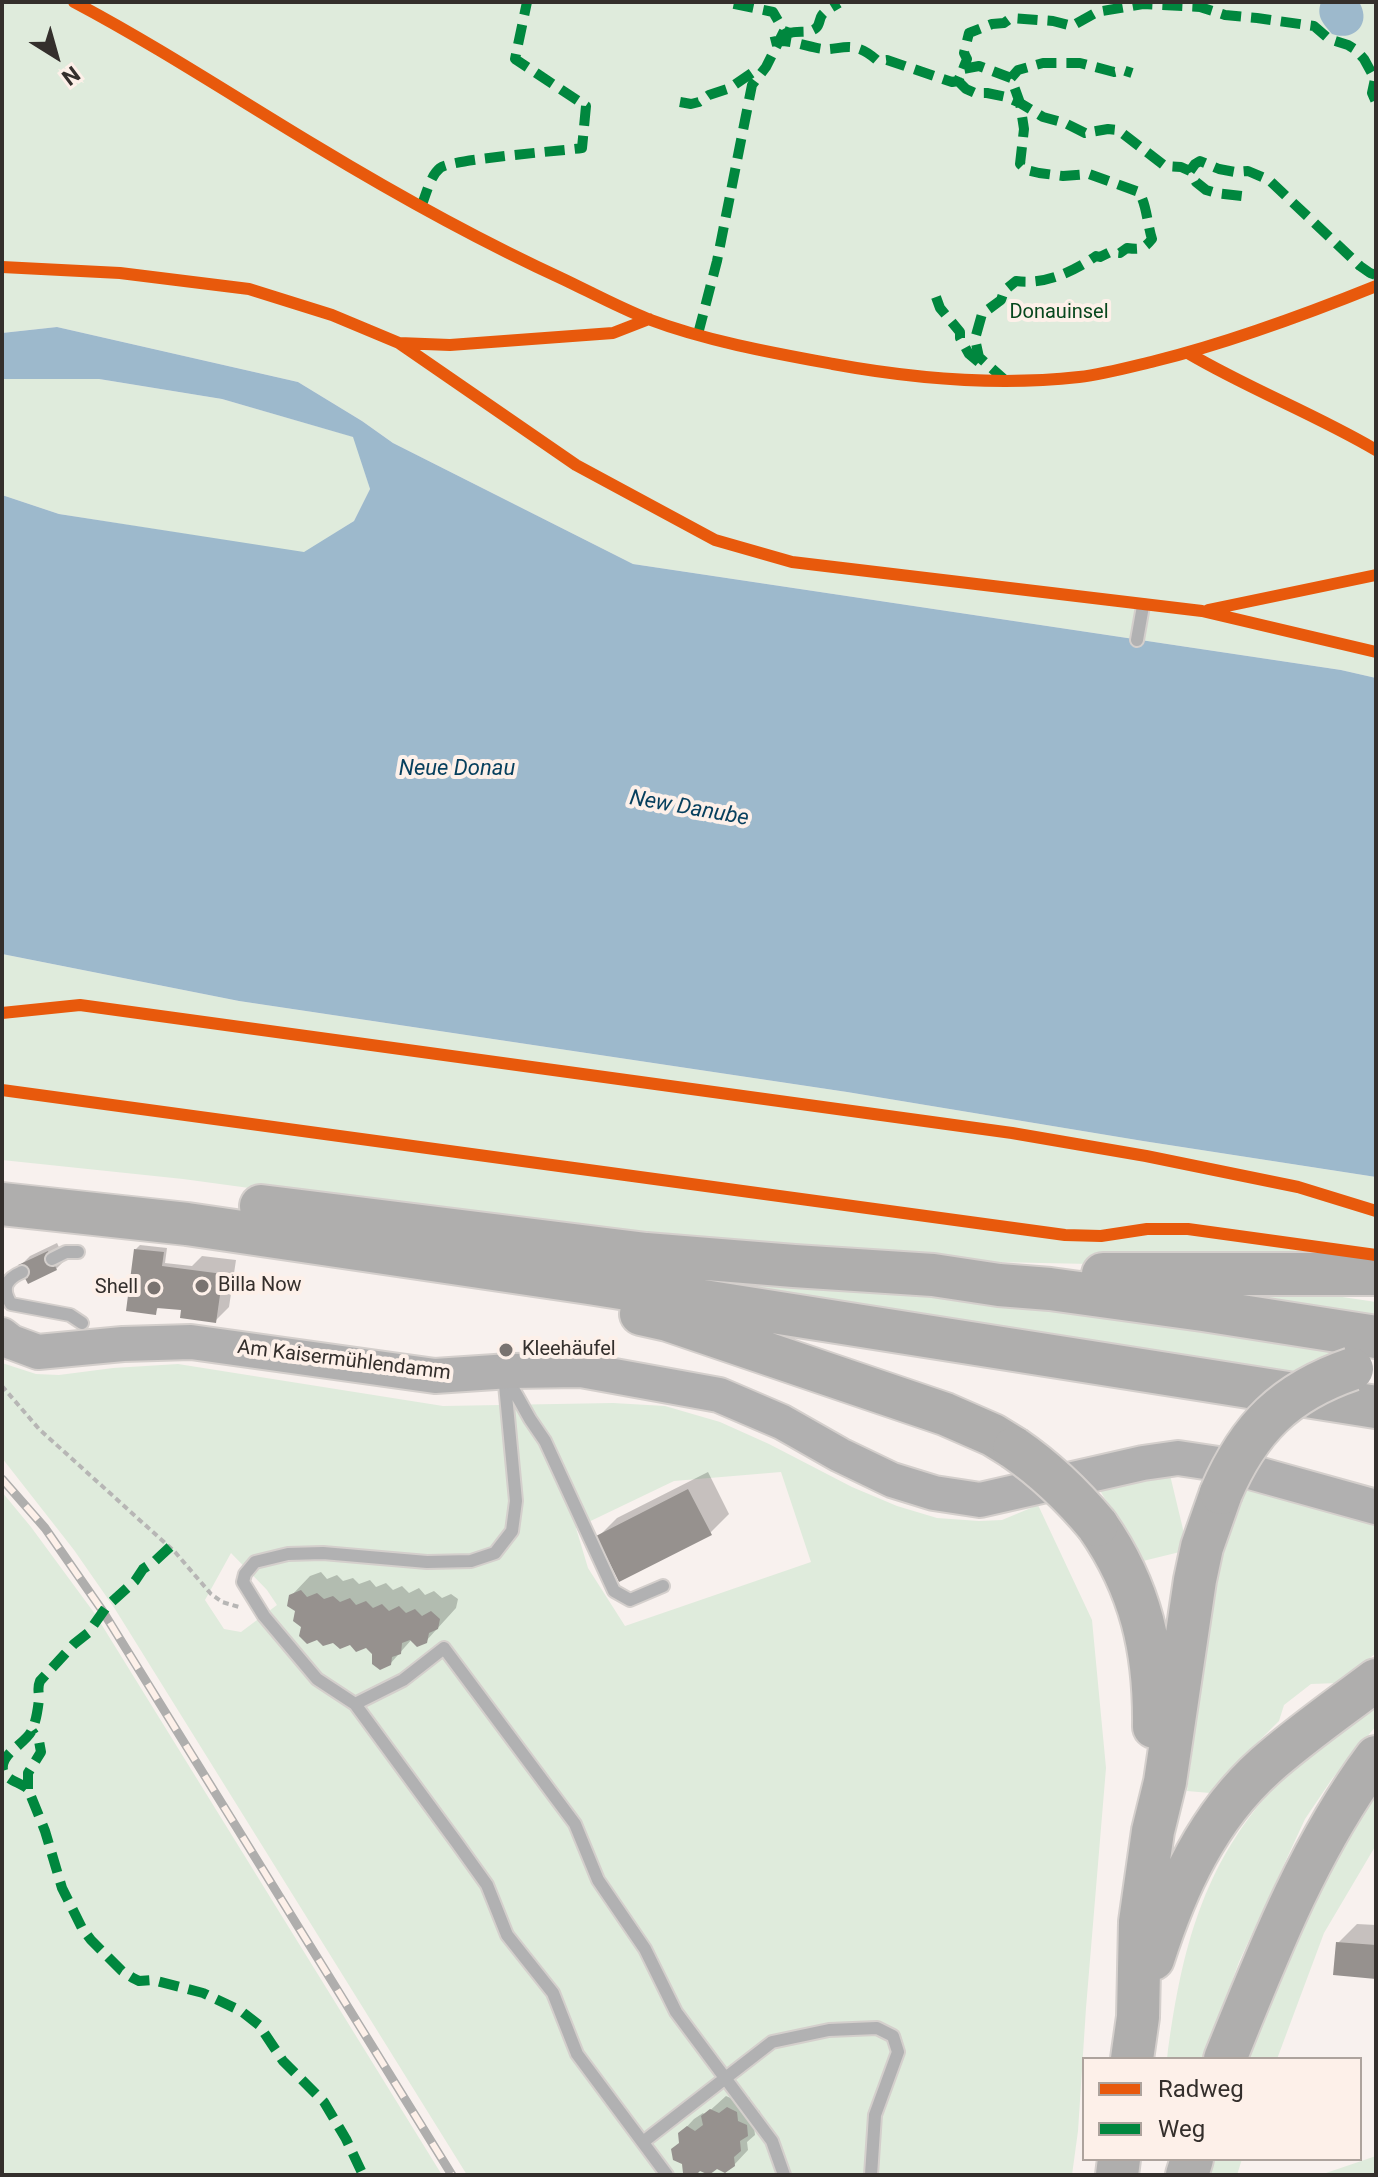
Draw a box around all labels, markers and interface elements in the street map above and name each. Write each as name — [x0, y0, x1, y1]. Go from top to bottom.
north arrow — [16, 16, 96, 96]
text: N — [57, 61, 84, 90]
park label: Donauinsel — [1009, 301, 1109, 325]
water label: Neue Donau — [399, 756, 515, 782]
water label: New Danube — [627, 786, 751, 832]
place label: Billa Now — [218, 1274, 302, 1298]
place label: Shell — [95, 1276, 138, 1300]
marker: Billa Now — [193, 1277, 211, 1295]
marker: Shell — [145, 1279, 163, 1297]
street label: Am Kaisermühlendamm — [236, 1336, 452, 1386]
place label: Kleehäufel — [522, 1338, 616, 1362]
marker: Kleehäufel — [497, 1341, 515, 1359]
legend — [1082, 2057, 1362, 2161]
text: Radweg — [1158, 2075, 1244, 2103]
text: Weg — [1158, 2115, 1205, 2143]

